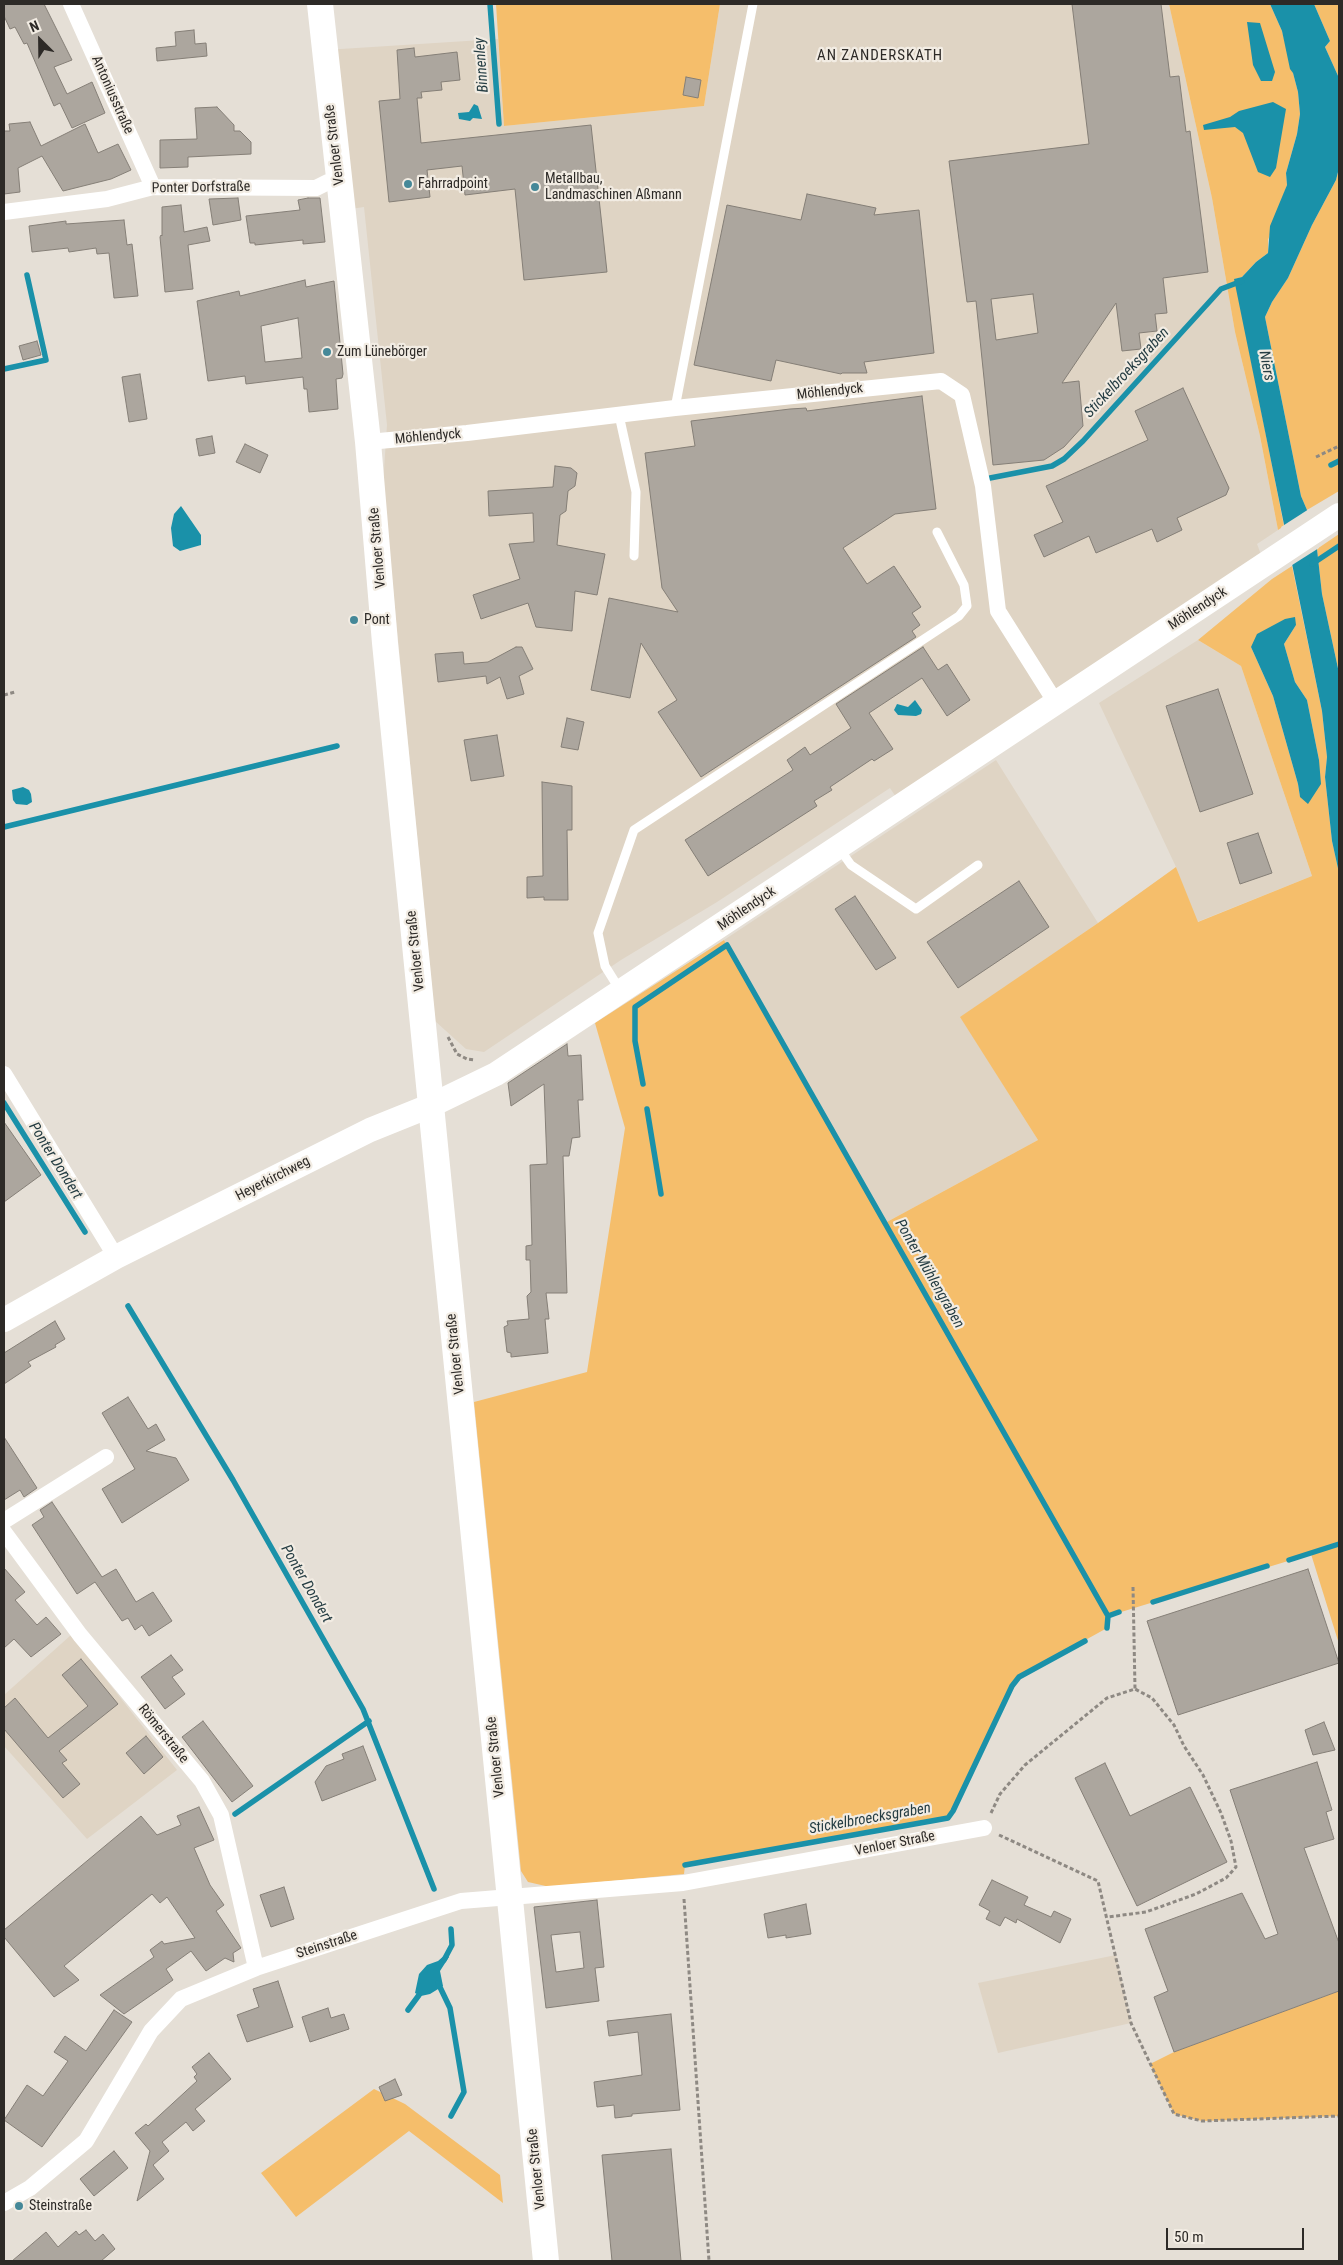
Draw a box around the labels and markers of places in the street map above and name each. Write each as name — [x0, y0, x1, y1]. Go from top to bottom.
place label: Metallbau, Landmaschinen Aßmann — [545, 171, 682, 203]
place label: Fahrradpoint — [418, 176, 488, 192]
marker: Fahrradpoint — [402, 178, 414, 190]
marker: Metallbau, Landmaschinen Aßmann — [529, 181, 541, 193]
place label: Zum Lünebörger — [337, 344, 427, 360]
marker: Zum Lünebörger — [321, 346, 333, 358]
place label: Pont — [364, 612, 390, 628]
marker: Pont — [348, 614, 360, 626]
place label: Steinstraße — [29, 2198, 92, 2214]
marker: Steinstraße — [13, 2200, 25, 2212]

